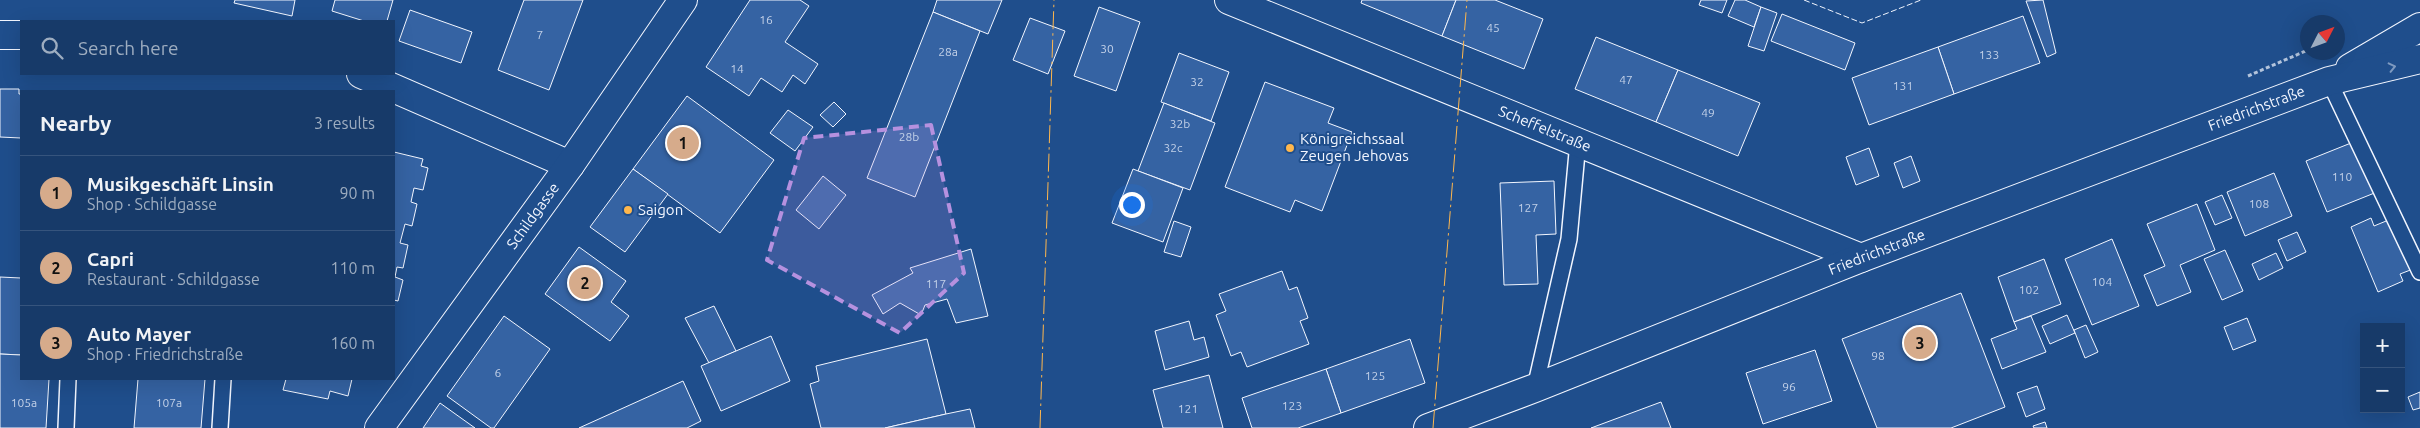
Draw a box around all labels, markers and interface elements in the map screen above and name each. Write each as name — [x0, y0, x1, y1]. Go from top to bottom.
house number: 16 — [759, 13, 773, 26]
north arrow — [2300, 15, 2345, 60]
search box — [20, 20, 395, 75]
house number: 45 — [1486, 21, 1500, 34]
house number: 7 — [537, 28, 543, 41]
icon: search — [38, 34, 66, 62]
text: Search here — [78, 37, 178, 59]
house number: 30 — [1100, 42, 1114, 55]
house number: 28a — [938, 45, 958, 58]
house number: 133 — [1979, 48, 1999, 61]
house number: 14 — [730, 62, 744, 75]
one-way arrow — [2387, 62, 2396, 73]
house number: 47 — [1619, 73, 1633, 86]
house number: 32 — [1190, 75, 1204, 88]
house number: 131 — [1893, 79, 1913, 92]
street label: Friedrichstraße — [2206, 82, 2307, 134]
street label: Scheffelstraße — [1496, 102, 1594, 155]
house number: 49 — [1701, 106, 1715, 119]
text: Nearby — [40, 111, 111, 135]
text: 3 results — [314, 114, 375, 132]
house number: 32b — [1170, 117, 1190, 130]
pin: 1 — [667, 124, 699, 162]
house number: 28b — [899, 130, 919, 143]
place label: Königreichssaal Zeugen Jehovas — [1300, 130, 1409, 164]
house number: 32c — [1163, 141, 1183, 154]
marker: Königreichssaal Zeugen Jehovas — [1284, 142, 1296, 154]
house number: 110 — [2332, 170, 2352, 183]
text: Musikgeschäft Linsin — [87, 173, 274, 195]
street label: Schildgasse — [503, 179, 562, 252]
text: 1 — [51, 184, 61, 202]
text: 90 m — [339, 184, 375, 202]
your location — [1119, 192, 1145, 218]
text: Shop · Schildgasse — [87, 195, 217, 213]
house number: 108 — [2249, 197, 2269, 210]
place label: Saigon — [638, 201, 683, 218]
house number: 127 — [1518, 201, 1538, 214]
marker: Saigon — [622, 204, 634, 216]
street label: Friedrichstraße — [1826, 226, 1927, 278]
text: Capri — [87, 248, 134, 270]
text: 2 — [51, 259, 61, 277]
text: 110 m — [330, 259, 375, 277]
pin: 2 — [569, 264, 601, 302]
text: Restaurant · Schildgasse — [87, 270, 260, 288]
house number: 104 — [2092, 275, 2112, 288]
house number: 117 — [926, 277, 946, 290]
house number: 102 — [2019, 283, 2039, 296]
text: Auto Mayer — [87, 323, 191, 345]
map controls — [2360, 323, 2405, 413]
button: + — [2360, 323, 2405, 368]
pin: 3 — [1904, 324, 1936, 362]
text: 3 — [51, 334, 61, 352]
text: 160 m — [330, 334, 375, 352]
text: Shop · Friedrichstraße — [87, 345, 243, 363]
house number: 98 — [1871, 349, 1885, 362]
house number: 6 — [495, 366, 502, 379]
button: − — [2360, 368, 2405, 413]
house number: 125 — [1365, 369, 1385, 382]
house number: 96 — [1782, 380, 1796, 393]
house number: 105a — [11, 396, 37, 409]
house number: 107a — [156, 396, 182, 409]
house number: 123 — [1282, 399, 1302, 412]
house number: 121 — [1178, 402, 1198, 415]

